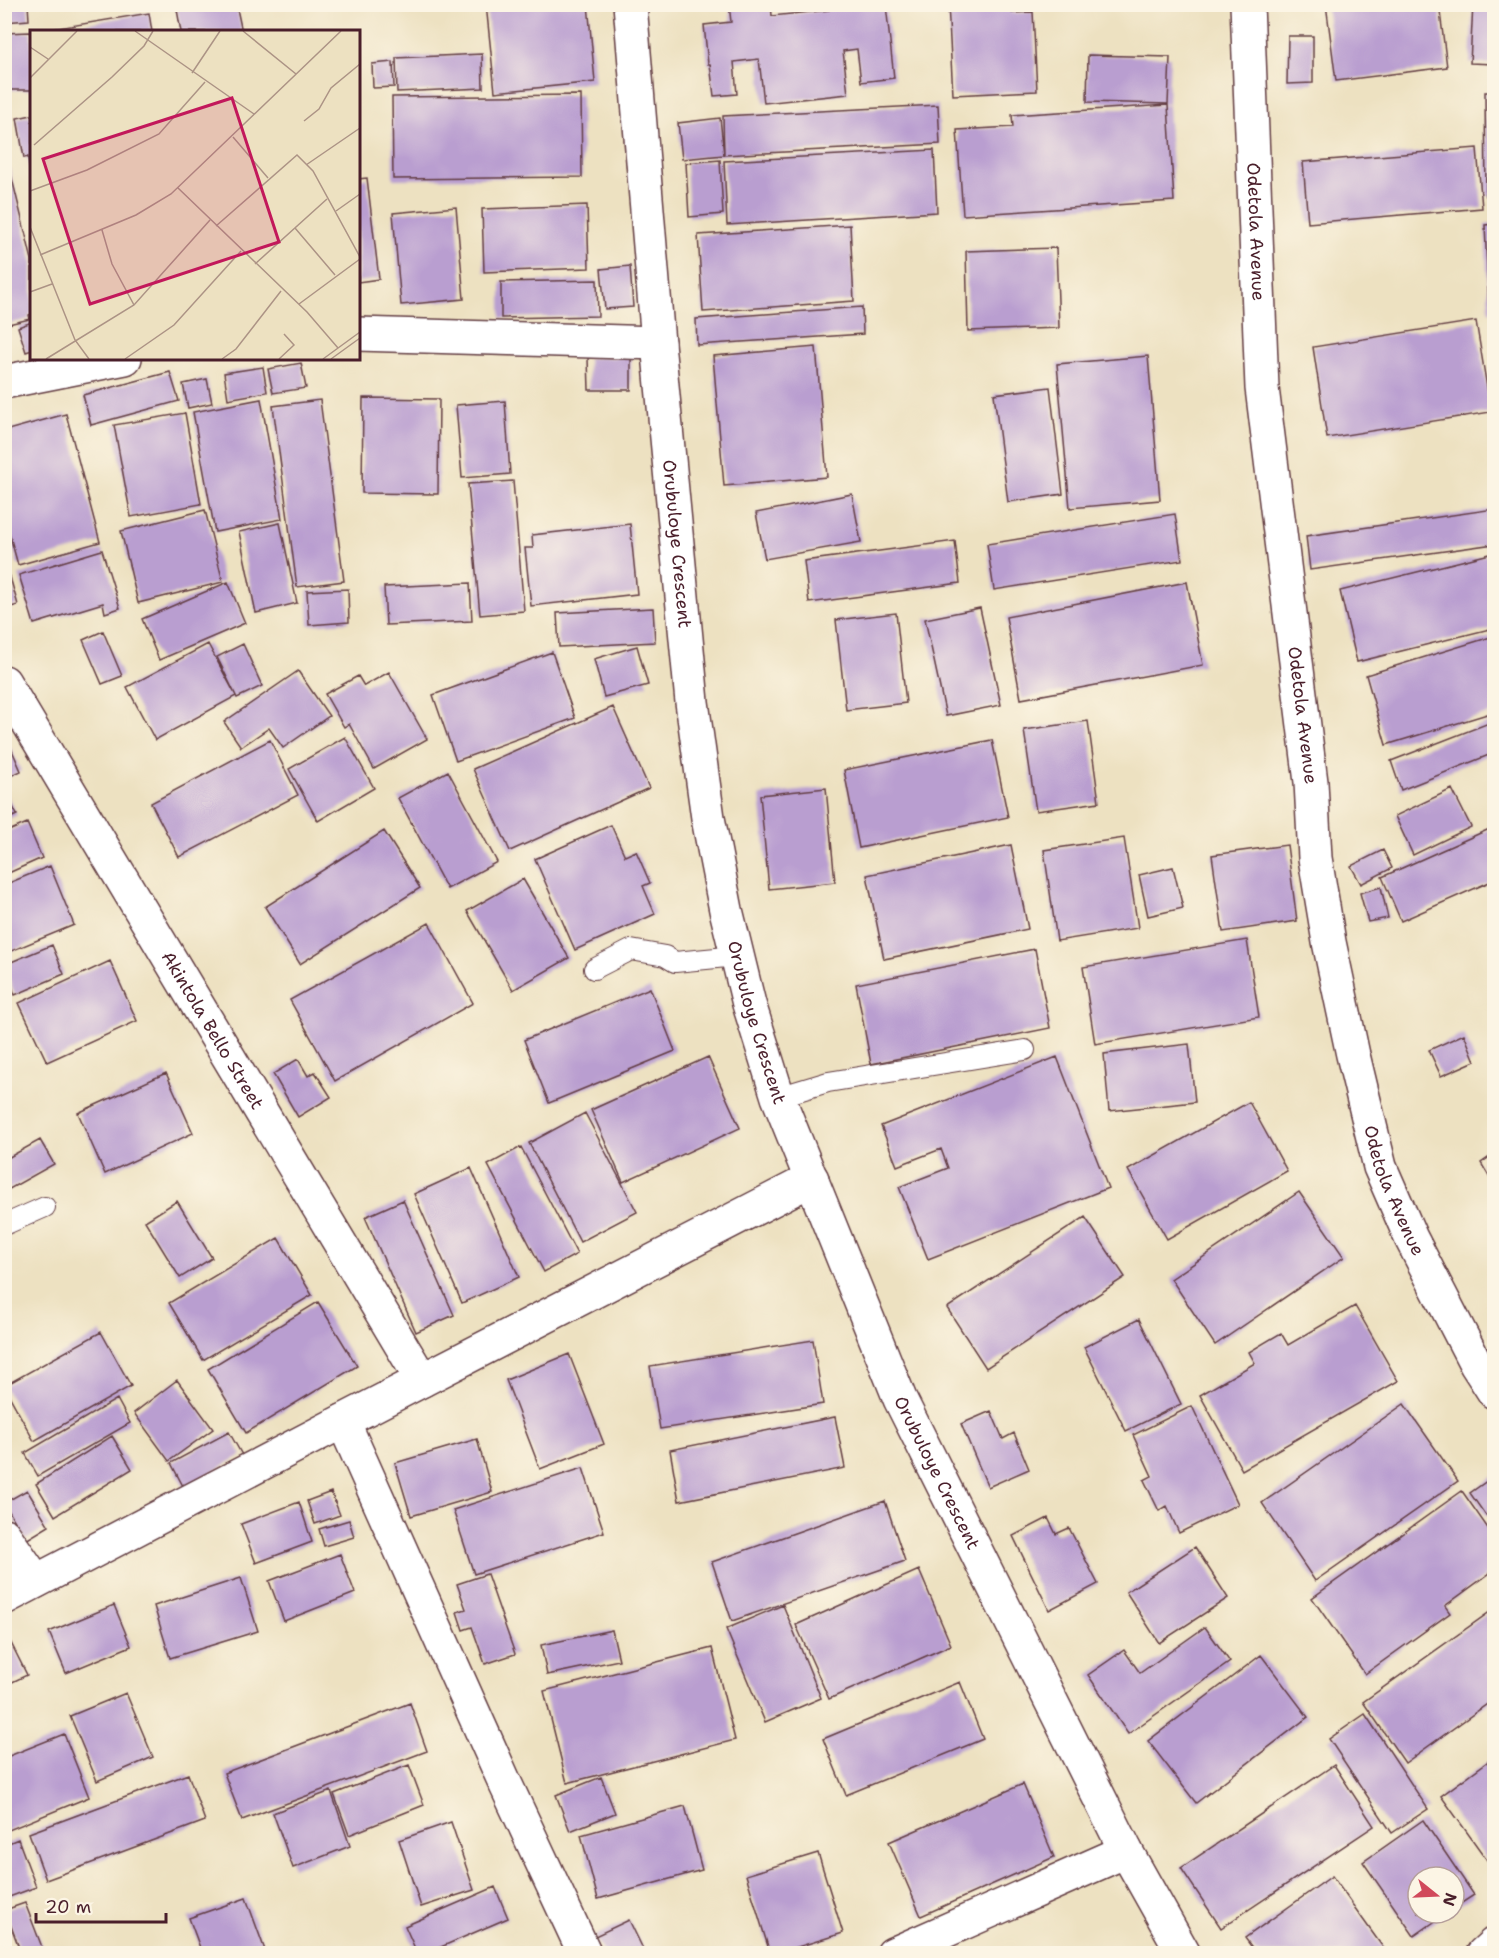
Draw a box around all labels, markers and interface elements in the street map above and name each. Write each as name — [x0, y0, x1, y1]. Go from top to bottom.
inset map — [30, 30, 360, 360]
street label: Odetola Avenue — [1241, 162, 1271, 302]
street label: Orubuloye Crescent — [657, 459, 697, 629]
street label: Odetola Avenue — [1282, 645, 1323, 785]
street label: Orubuloye Crescent — [722, 938, 792, 1108]
street label: Akintola Bello Street — [156, 947, 269, 1114]
street label: Odetola Avenue — [1358, 1123, 1430, 1260]
street label: Orubuloye Crescent — [888, 1392, 985, 1554]
north arrow — [1406, 1865, 1466, 1925]
scale bar — [36, 1886, 166, 1924]
text: N — [1438, 1890, 1462, 1909]
text: 20 m — [45, 1895, 91, 1919]

